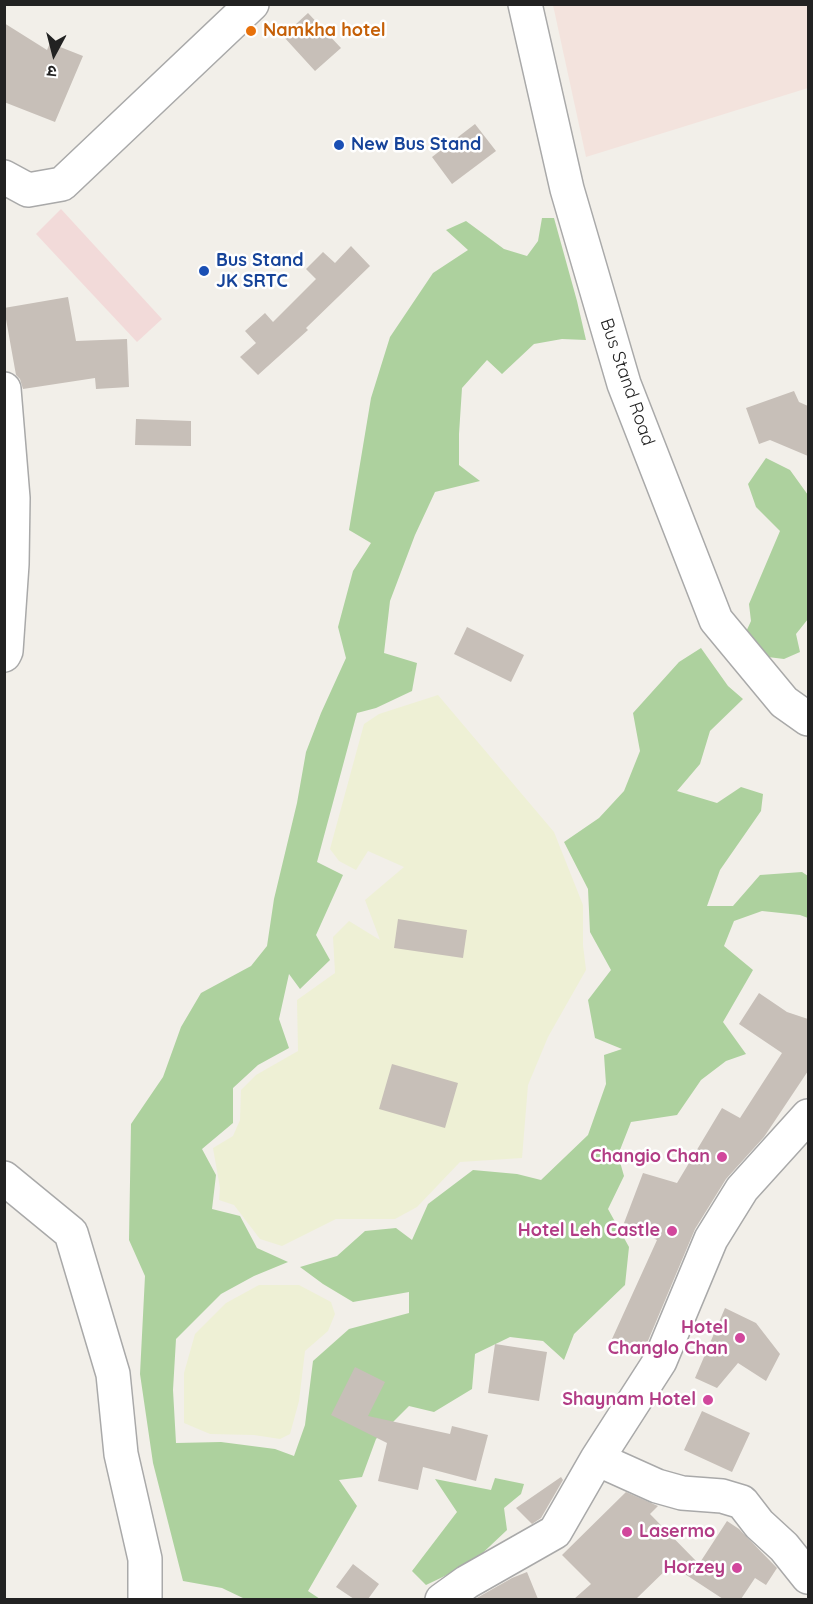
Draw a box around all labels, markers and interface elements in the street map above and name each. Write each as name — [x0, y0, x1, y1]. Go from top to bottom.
place label: Namkha hotel — [263, 20, 386, 42]
north arrow — [24, 24, 84, 84]
marker: Namkha hotel — [244, 24, 258, 38]
text: उ — [46, 61, 58, 82]
place label: New Bus Stand — [351, 134, 481, 156]
marker: New Bus Stand — [332, 138, 346, 152]
place label: Bus Stand JK SRTC — [216, 250, 304, 292]
marker: Bus Stand JK SRTC — [197, 264, 211, 278]
street label: Bus Stand Road — [595, 315, 659, 449]
place label: Changio Chan — [590, 1146, 710, 1168]
marker: Changio Chan — [715, 1150, 729, 1164]
place label: Hotel Leh Castle — [518, 1220, 660, 1242]
marker: Hotel Leh Castle — [665, 1224, 679, 1238]
place label: Hotel Changlo Chan — [608, 1317, 728, 1360]
marker: Hotel Changlo Chan — [733, 1331, 747, 1345]
place label: Shaynam Hotel — [562, 1389, 696, 1411]
marker: Shaynam Hotel — [701, 1393, 715, 1407]
place label: Lasermo — [639, 1521, 715, 1543]
marker: Lasermo — [620, 1525, 634, 1539]
place label: Horzey — [663, 1557, 725, 1579]
marker: Horzey — [730, 1561, 744, 1575]

